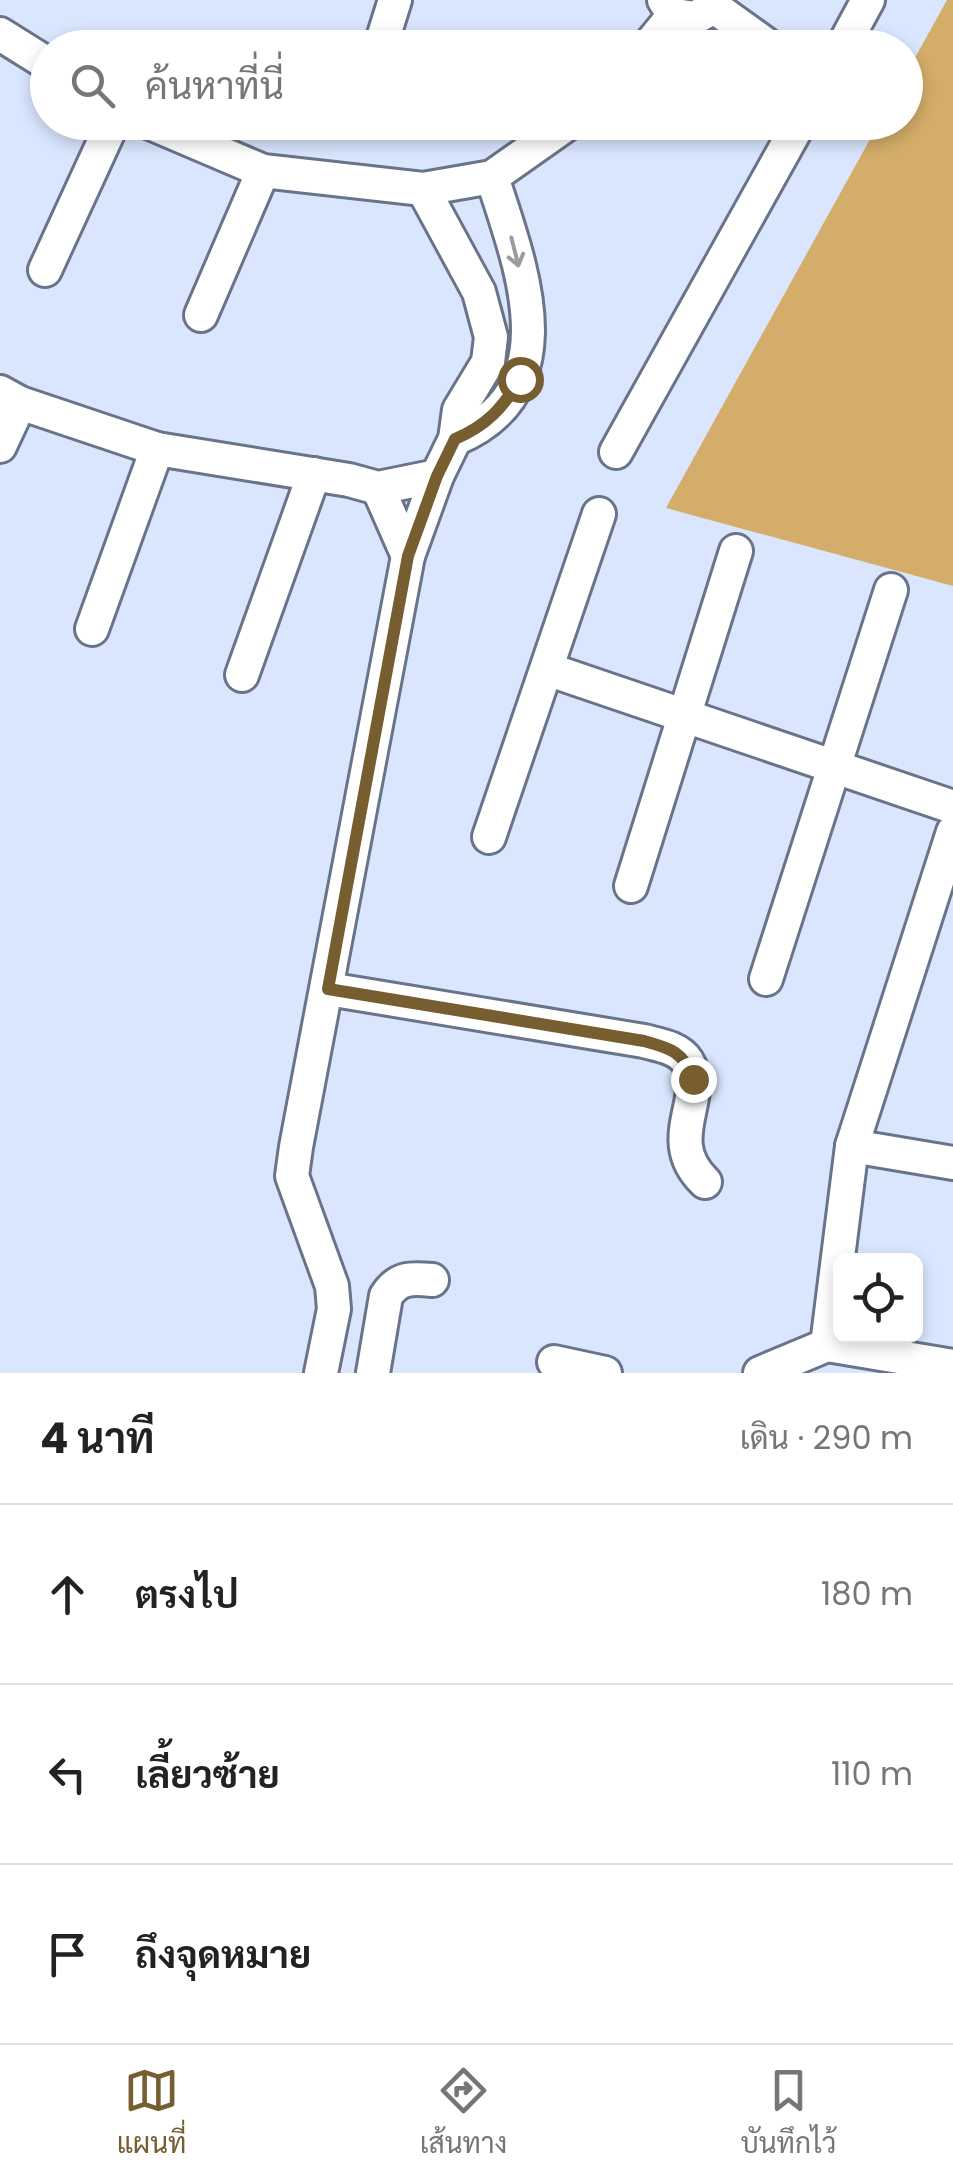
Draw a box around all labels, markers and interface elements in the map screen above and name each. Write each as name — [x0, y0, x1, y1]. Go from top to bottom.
search box — [30, 30, 923, 140]
icon: search — [65, 58, 120, 113]
text: ค้นหาที่นี่ — [145, 59, 284, 112]
one-way arrow — [507, 235, 525, 267]
route start — [498, 357, 544, 403]
route end — [671, 1057, 717, 1103]
map controls — [833, 1253, 923, 1343]
button: locate — [833, 1253, 923, 1343]
text: 4 นาที — [40, 1409, 155, 1468]
text: เดิน · 290 m — [740, 1415, 913, 1460]
icon: ahead — [40, 1567, 95, 1622]
text: ตรงไป — [135, 1568, 239, 1621]
text: 180 m — [821, 1571, 913, 1616]
icon: left — [40, 1747, 95, 1802]
text: เลี้ยวซ้าย — [135, 1748, 280, 1801]
text: 110 m — [831, 1751, 913, 1796]
icon: arrive — [40, 1927, 95, 1982]
text: ถึงจุดหมาย — [135, 1928, 311, 1981]
tab: แผนที่ — [117, 2063, 187, 2165]
tab: เส้นทาง — [420, 2063, 507, 2165]
tab: บันทึกไว้ — [741, 2063, 836, 2165]

